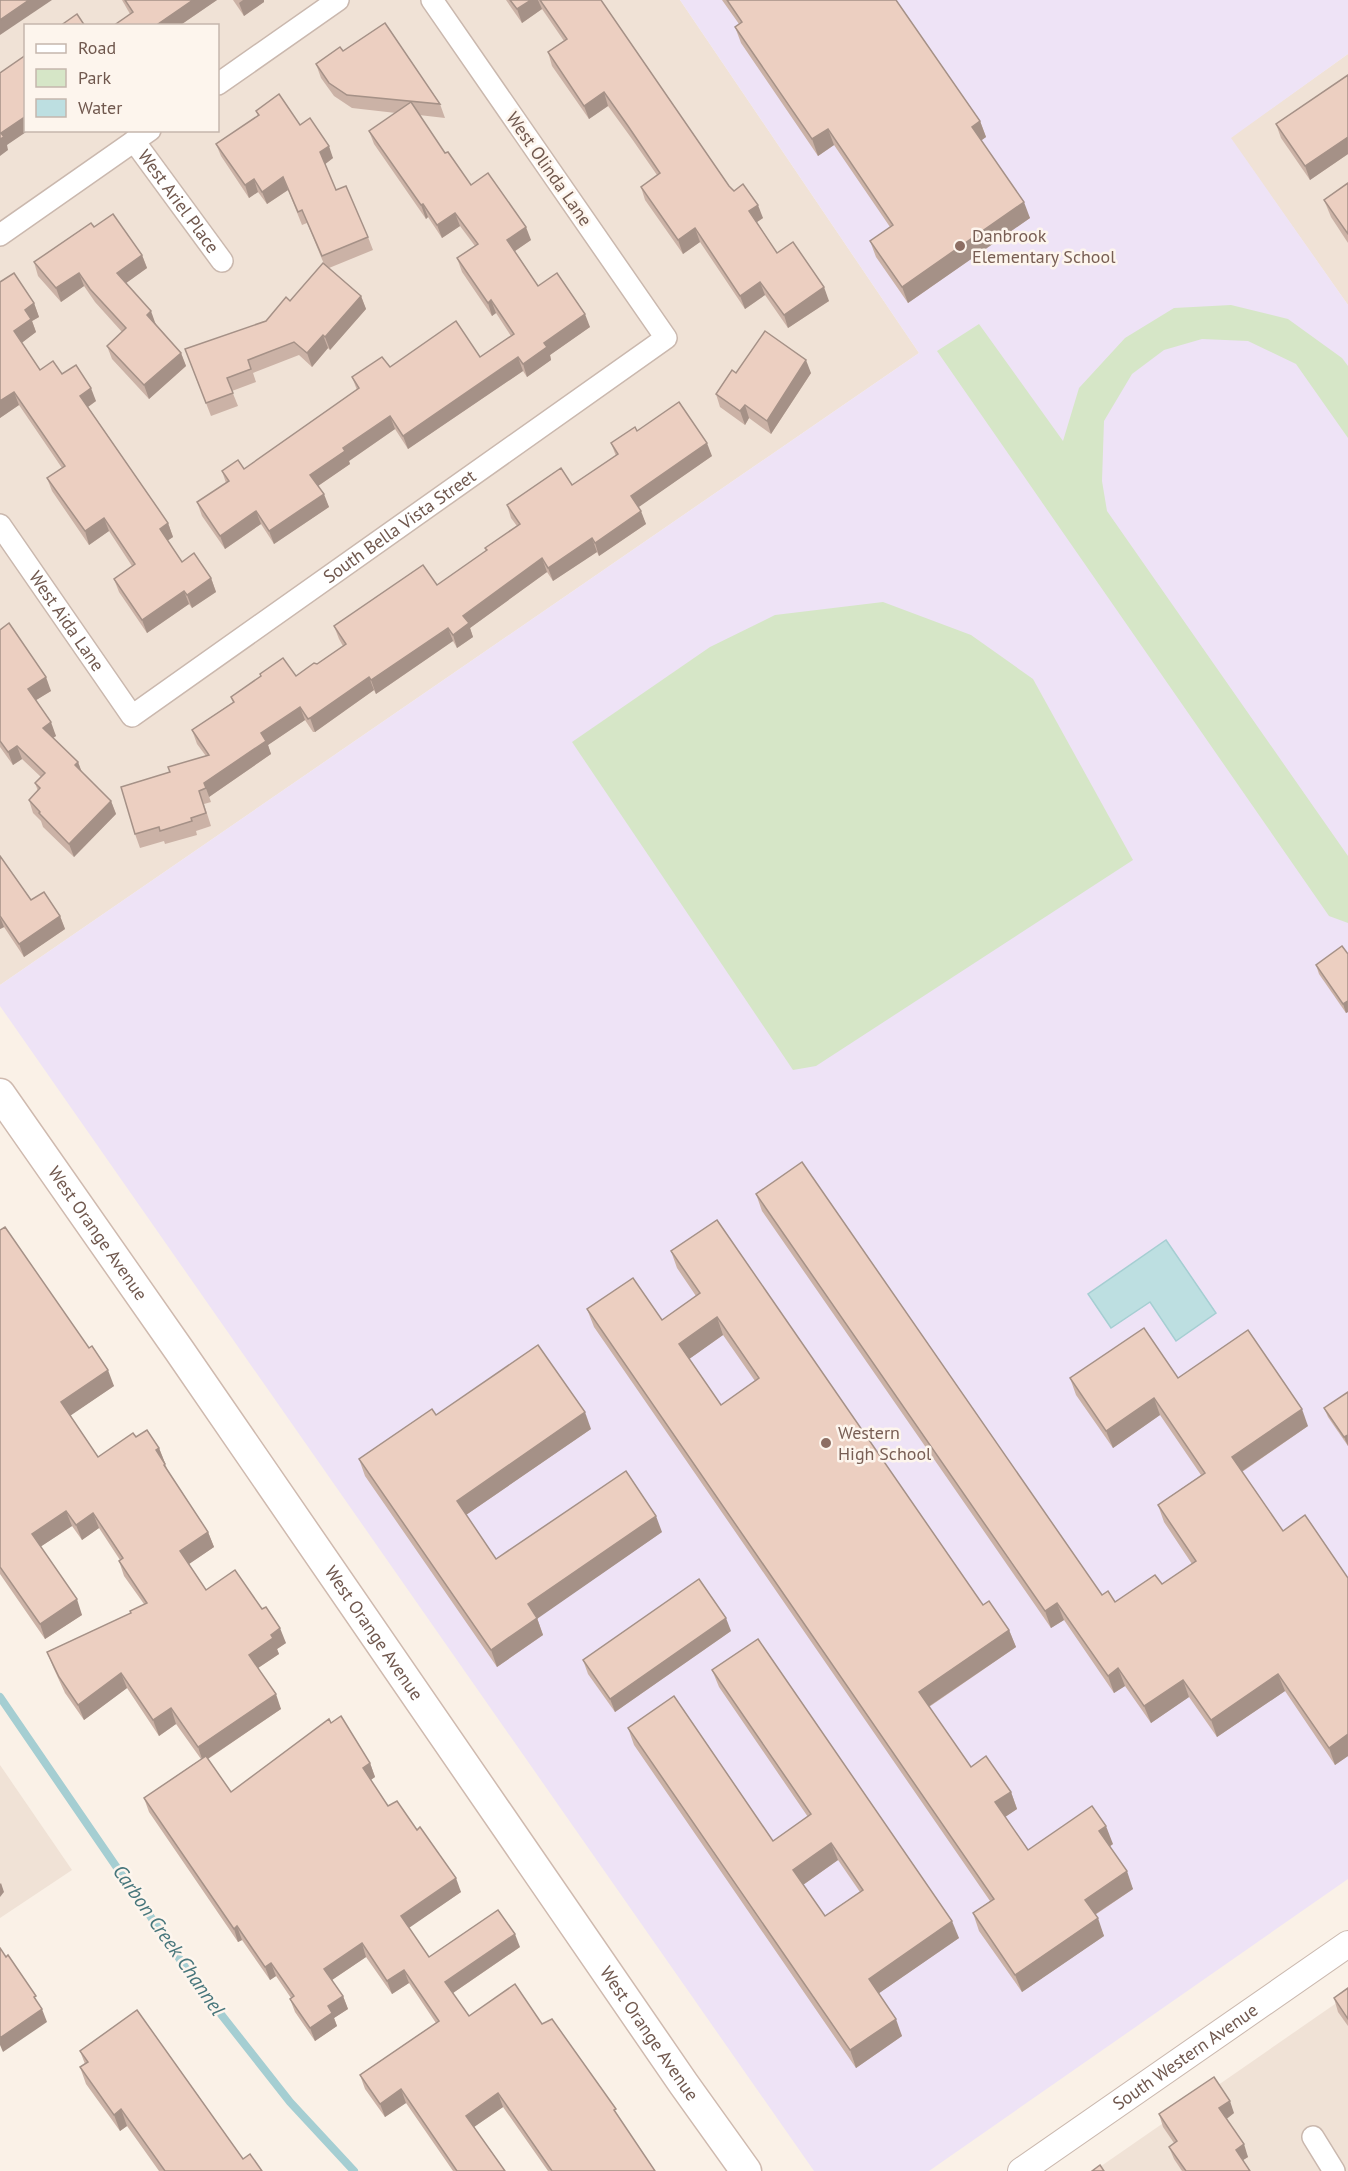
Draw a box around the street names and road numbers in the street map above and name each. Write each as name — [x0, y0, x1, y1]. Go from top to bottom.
street label: West Olinda Lane — [501, 107, 597, 230]
street label: West Ariel Place — [133, 145, 224, 258]
street label: South Bella Vista Street — [319, 464, 480, 588]
street label: West Aida Lane — [24, 566, 110, 676]
street label: West Orange Avenue — [43, 1162, 153, 1305]
street label: West Orange Avenue — [320, 1561, 428, 1705]
street label: West Orange Avenue — [595, 1962, 704, 2105]
street label: South Western Avenue — [1108, 1998, 1262, 2115]

